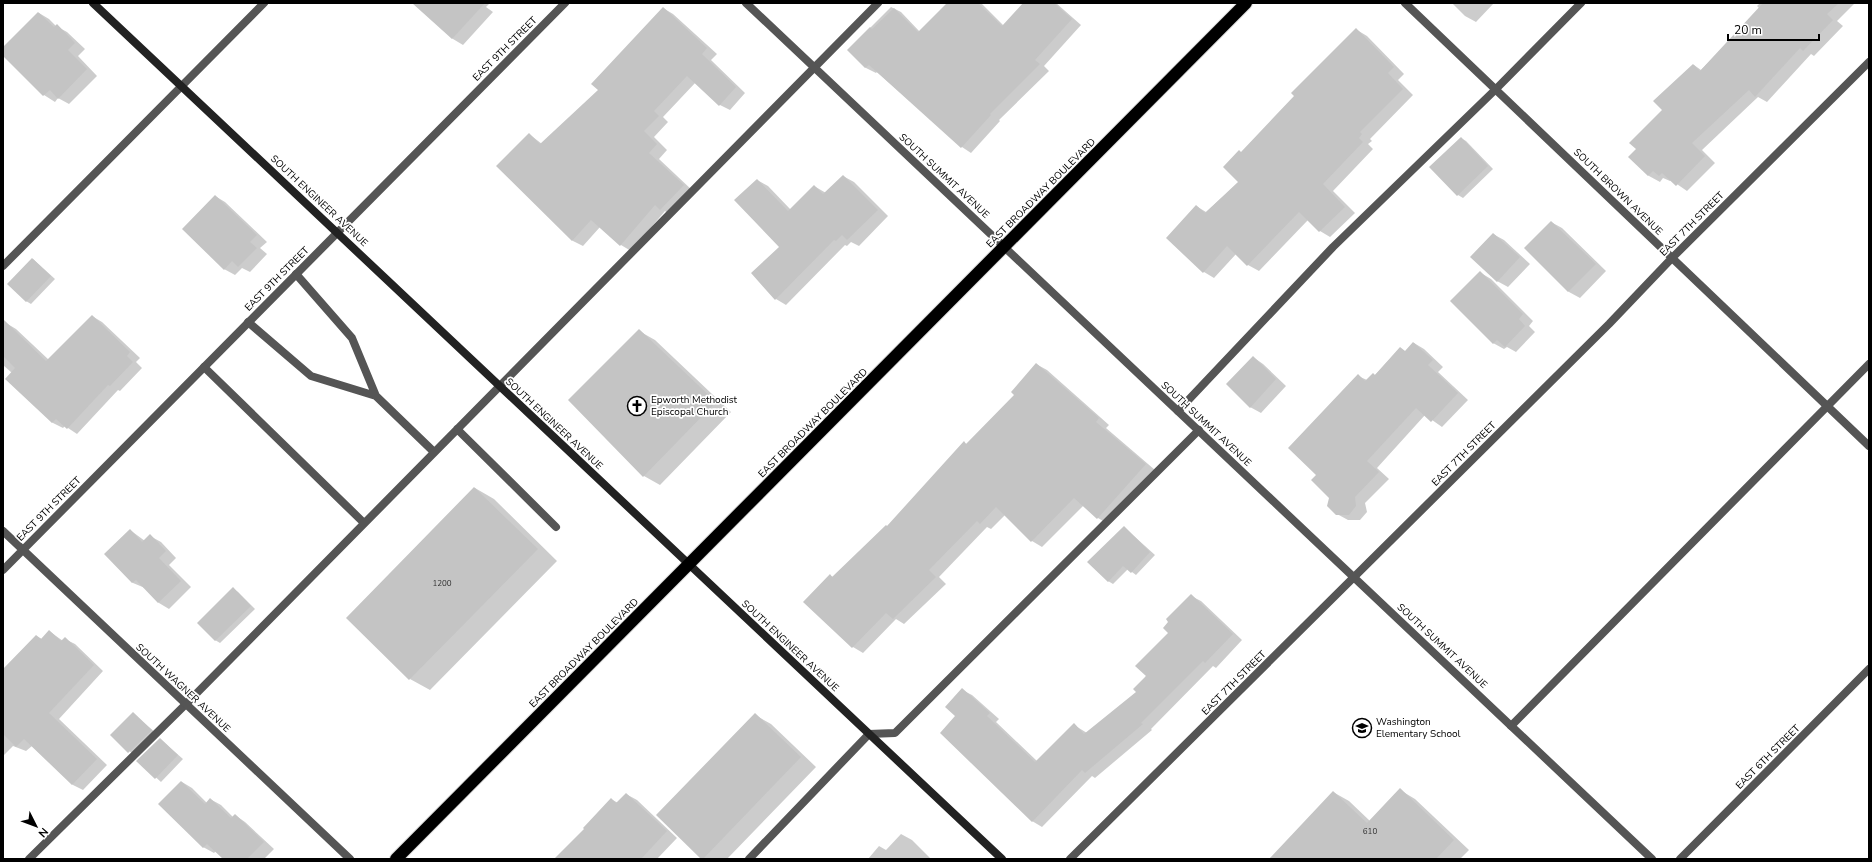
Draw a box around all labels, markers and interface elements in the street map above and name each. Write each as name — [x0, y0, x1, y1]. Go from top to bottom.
street label: EAST 9TH STREET — [470, 14, 540, 84]
scale bar — [1728, 16, 1819, 42]
text: 20 m — [1734, 22, 1762, 38]
street label: SOUTH SUMMIT AVENUE — [896, 130, 992, 222]
street label: EAST BROADWAY BOULEVARD — [983, 135, 1099, 251]
street label: SOUTH BROWN AVENUE — [1570, 146, 1666, 239]
street label: SOUTH ENGINEER AVENUE — [267, 152, 371, 250]
street label: EAST 7TH STREET — [1657, 189, 1727, 259]
street label: EAST 9TH STREET — [242, 244, 312, 314]
street label: EAST BROADWAY BOULEVARD — [755, 365, 871, 481]
street label: SOUTH ENGINEER AVENUE — [502, 375, 606, 473]
street label: SOUTH SUMMIT AVENUE — [1158, 378, 1254, 470]
place label: Epworth Methodist Episcopal Church — [651, 393, 738, 419]
church icon: Epworth Methodist Episcopal Church — [626, 395, 648, 417]
street label: EAST 7TH STREET — [1429, 419, 1499, 489]
street label: EAST 9TH STREET — [14, 474, 84, 544]
house number: 1200 — [432, 578, 452, 589]
street label: EAST BROADWAY BOULEVARD — [526, 595, 642, 711]
street label: SOUTH ENGINEER AVENUE — [738, 597, 842, 695]
street label: SOUTH SUMMIT AVENUE — [1394, 600, 1490, 692]
street label: SOUTH WAGNER AVENUE — [133, 640, 233, 736]
street label: EAST 7TH STREET — [1199, 648, 1269, 718]
place label: Washington Elementary School — [1376, 715, 1461, 741]
school or university icon: Washington Elementary School — [1351, 717, 1373, 739]
street label: EAST 6TH STREET — [1733, 722, 1803, 792]
north arrow — [16, 806, 56, 846]
text: N — [35, 824, 51, 840]
house number: 610 — [1363, 826, 1377, 837]

